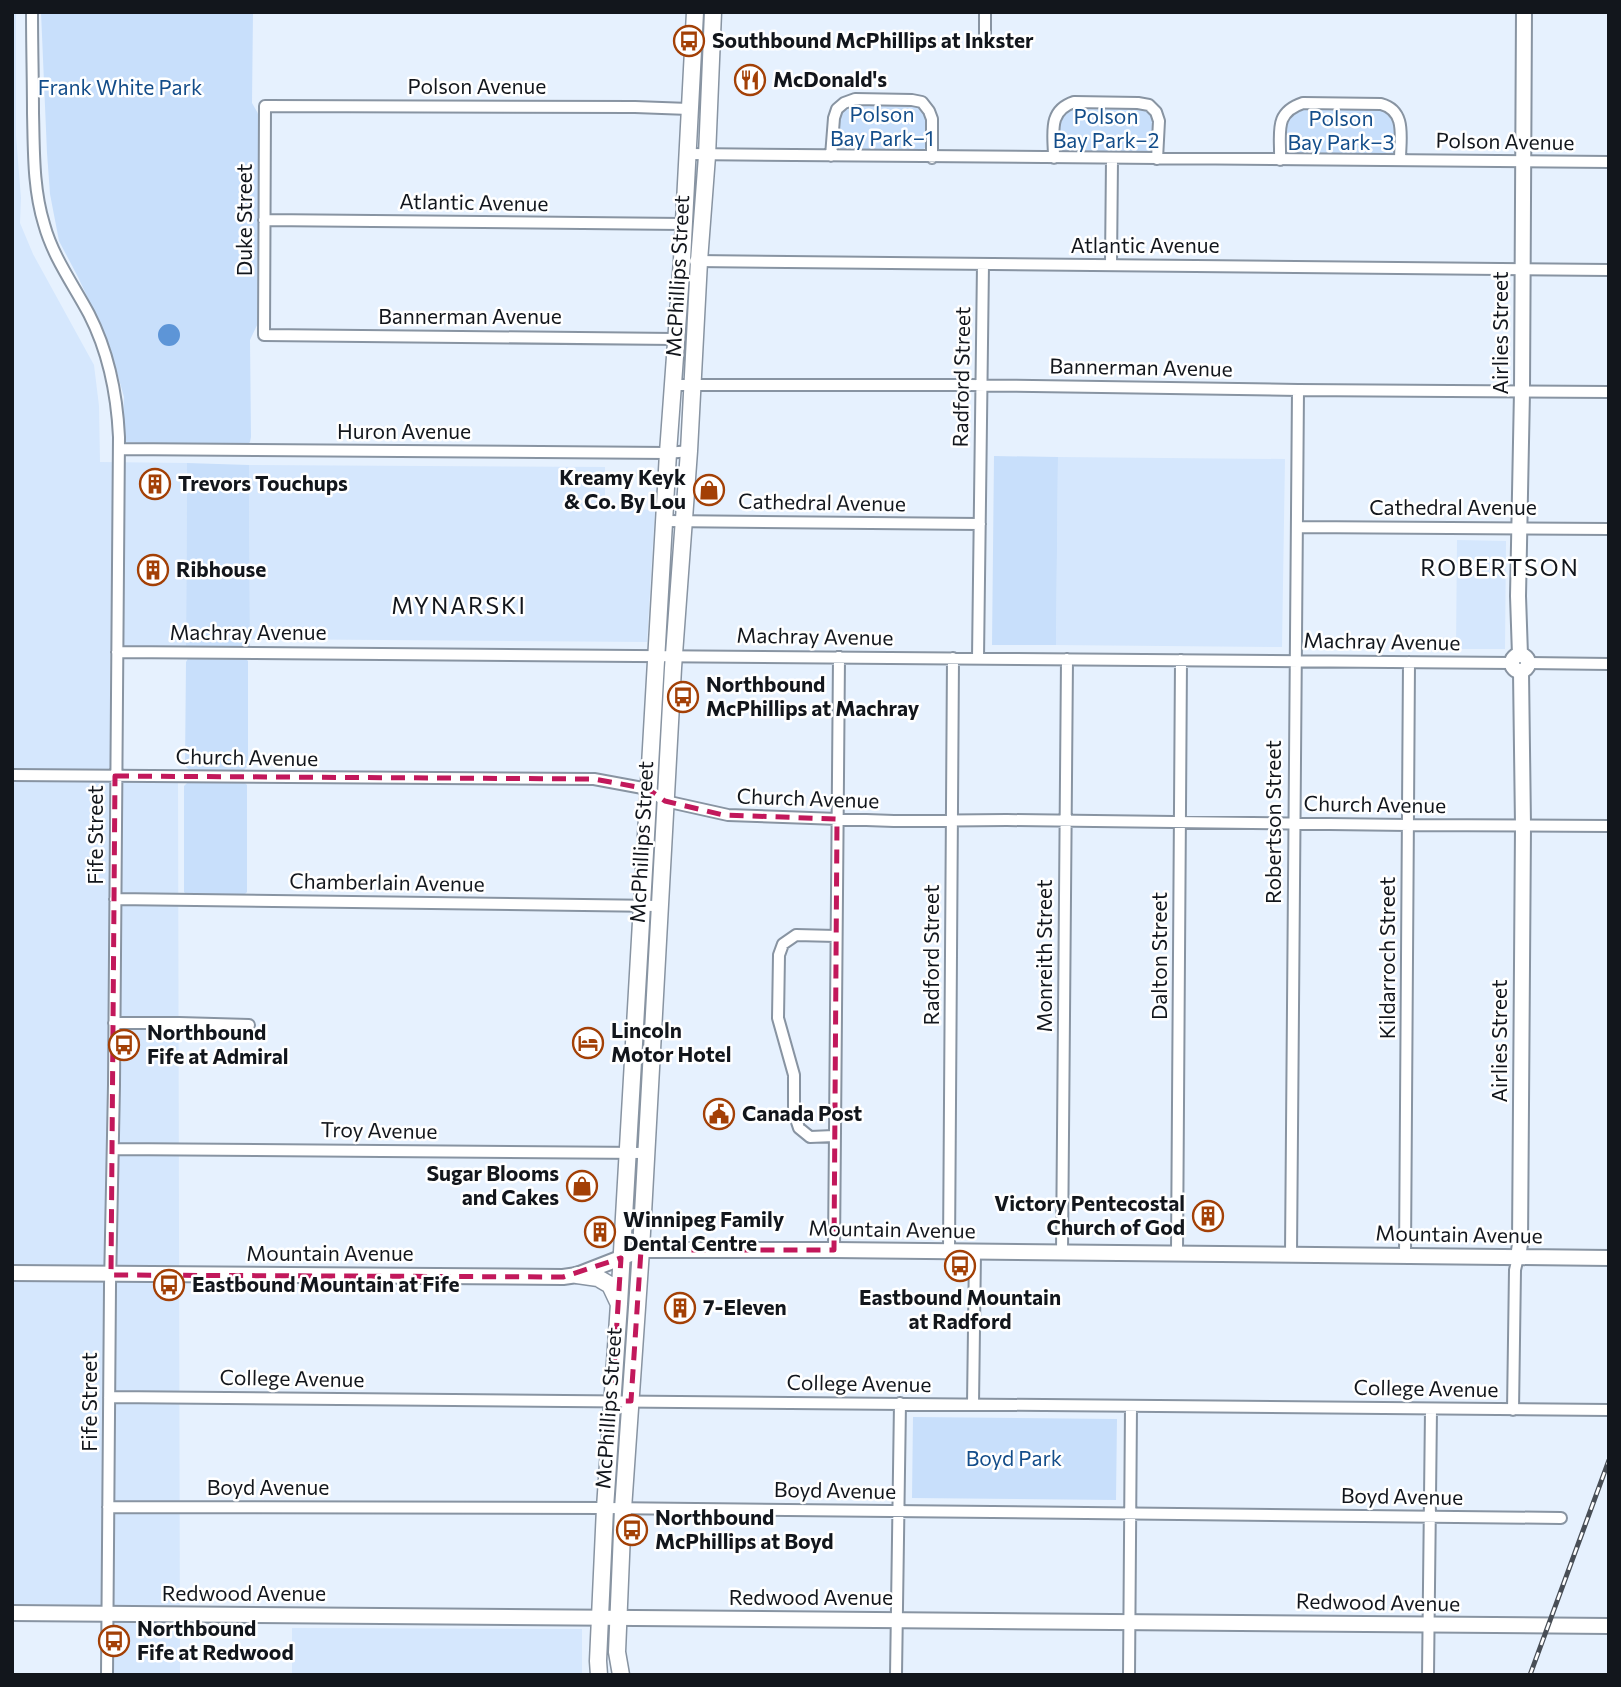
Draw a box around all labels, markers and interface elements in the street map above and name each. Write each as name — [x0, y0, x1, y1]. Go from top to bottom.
bus stop icon: Southbound McPhillips at Inkster — [672, 24, 706, 58]
place label: Southbound McPhillips at Inkster — [712, 27, 1034, 52]
restaurant icon: McDonald's — [733, 63, 767, 97]
place label: McDonald's — [773, 66, 887, 91]
street label: Polson Avenue — [408, 73, 546, 98]
park label: Frank White Park — [38, 74, 202, 99]
park label: Polson Bay Park–1 — [830, 101, 934, 150]
park label: Polson Bay Park–2 — [1053, 103, 1159, 152]
park label: Polson Bay Park–3 — [1287, 105, 1395, 154]
street label: Polson Avenue — [1435, 127, 1575, 154]
street label: Duke Street — [231, 164, 256, 276]
street label: Atlantic Avenue — [399, 188, 549, 215]
street label: McPhillips Street — [660, 194, 693, 358]
street label: Atlantic Avenue — [1070, 232, 1220, 257]
street label: Airlies Street — [1487, 271, 1512, 395]
street label: Bannerman Avenue — [378, 303, 562, 328]
street label: Radford Street — [947, 306, 974, 448]
street label: Bannerman Avenue — [1049, 352, 1233, 381]
street label: Huron Avenue — [337, 418, 471, 443]
place label: Kreamy Keyk & Co. By Lou — [559, 464, 686, 513]
building icon: Trevors Touchups — [138, 467, 172, 501]
place label: Trevors Touchups — [178, 470, 348, 495]
shop icon: Kreamy Keyk & Co. By Lou — [692, 473, 726, 507]
street label: Cathedral Avenue — [738, 488, 906, 515]
street label: Cathedral Avenue — [1369, 494, 1537, 519]
building icon: Ribhouse — [136, 553, 170, 587]
district label: ROBERTSON — [1420, 553, 1580, 581]
place label: Ribhouse — [176, 556, 266, 581]
district label: MYNARSKI — [391, 591, 527, 619]
street label: Machray Avenue — [169, 619, 327, 644]
street label: Machray Avenue — [736, 622, 894, 649]
street label: Machray Avenue — [1303, 627, 1461, 654]
place label: Northbound McPhillips at Machray — [706, 671, 920, 720]
bus stop icon: Northbound McPhillips at Machray — [666, 680, 700, 714]
street label: Robertson Street — [1260, 740, 1285, 904]
street label: Church Avenue — [176, 743, 319, 770]
street label: McPhillips Street — [624, 760, 657, 924]
street label: Church Avenue — [736, 783, 880, 812]
street label: Fife Street — [82, 785, 107, 885]
street label: Church Avenue — [1304, 790, 1447, 817]
street label: Chamberlain Avenue — [289, 867, 485, 896]
street label: Kildarroch Street — [1374, 877, 1399, 1039]
street label: Monreith Street — [1031, 879, 1056, 1033]
street label: Radford Street — [918, 885, 943, 1025]
street label: Dalton Street — [1146, 892, 1171, 1020]
street label: Airlies Street — [1486, 979, 1511, 1103]
place label: Lincoln Motor Hotel — [611, 1017, 731, 1066]
place label: Northbound Fife at Admiral — [147, 1019, 288, 1068]
hotel icon: Lincoln Motor Hotel — [571, 1026, 605, 1060]
bus stop icon: Northbound Fife at Admiral — [107, 1028, 141, 1062]
public building icon: Canada Post — [702, 1097, 736, 1131]
place label: Canada Post — [742, 1100, 862, 1125]
street label: Troy Avenue — [320, 1116, 438, 1143]
place label: Sugar Blooms and Cakes — [426, 1160, 559, 1209]
shop icon: Sugar Blooms and Cakes — [565, 1169, 599, 1203]
place label: Victory Pentecostal Church of God — [994, 1190, 1185, 1239]
building icon: Victory Pentecostal Church of God — [1191, 1199, 1225, 1233]
place label: Winnipeg Family Dental Centre — [623, 1206, 785, 1255]
building icon: Winnipeg Family Dental Centre — [583, 1215, 617, 1249]
street label: Mountain Avenue — [808, 1215, 976, 1242]
street label: Mountain Avenue — [1375, 1220, 1543, 1247]
street label: Mountain Avenue — [246, 1240, 414, 1265]
bus stop icon: Eastbound Mountain at Radford — [943, 1249, 977, 1283]
bus stop icon: Eastbound Mountain at Fife — [152, 1268, 186, 1302]
place label: Eastbound Mountain at Fife — [192, 1271, 459, 1296]
place label: Eastbound Mountain at Radford — [859, 1284, 1061, 1333]
building icon: 7-Eleven — [663, 1291, 697, 1325]
place label: 7-Eleven — [703, 1294, 787, 1319]
street label: McPhillips Street — [589, 1326, 626, 1490]
street label: Fife Street — [76, 1352, 101, 1452]
street label: College Avenue — [219, 1364, 365, 1391]
street label: College Avenue — [786, 1369, 932, 1396]
street label: College Avenue — [1353, 1374, 1499, 1401]
park label: Boyd Park — [966, 1445, 1062, 1470]
street label: Boyd Avenue — [207, 1474, 329, 1499]
street label: Boyd Avenue — [774, 1476, 896, 1503]
street label: Boyd Avenue — [1341, 1482, 1463, 1509]
place label: Northbound McPhillips at Boyd — [655, 1504, 834, 1553]
bus stop icon: Northbound McPhillips at Boyd — [615, 1513, 649, 1547]
street label: Redwood Avenue — [162, 1580, 326, 1605]
street label: Redwood Avenue — [729, 1584, 893, 1609]
street label: Redwood Avenue — [1296, 1588, 1460, 1615]
place label: Northbound Fife at Redwood — [137, 1615, 294, 1664]
bus stop icon: Northbound Fife at Redwood — [97, 1624, 131, 1658]

